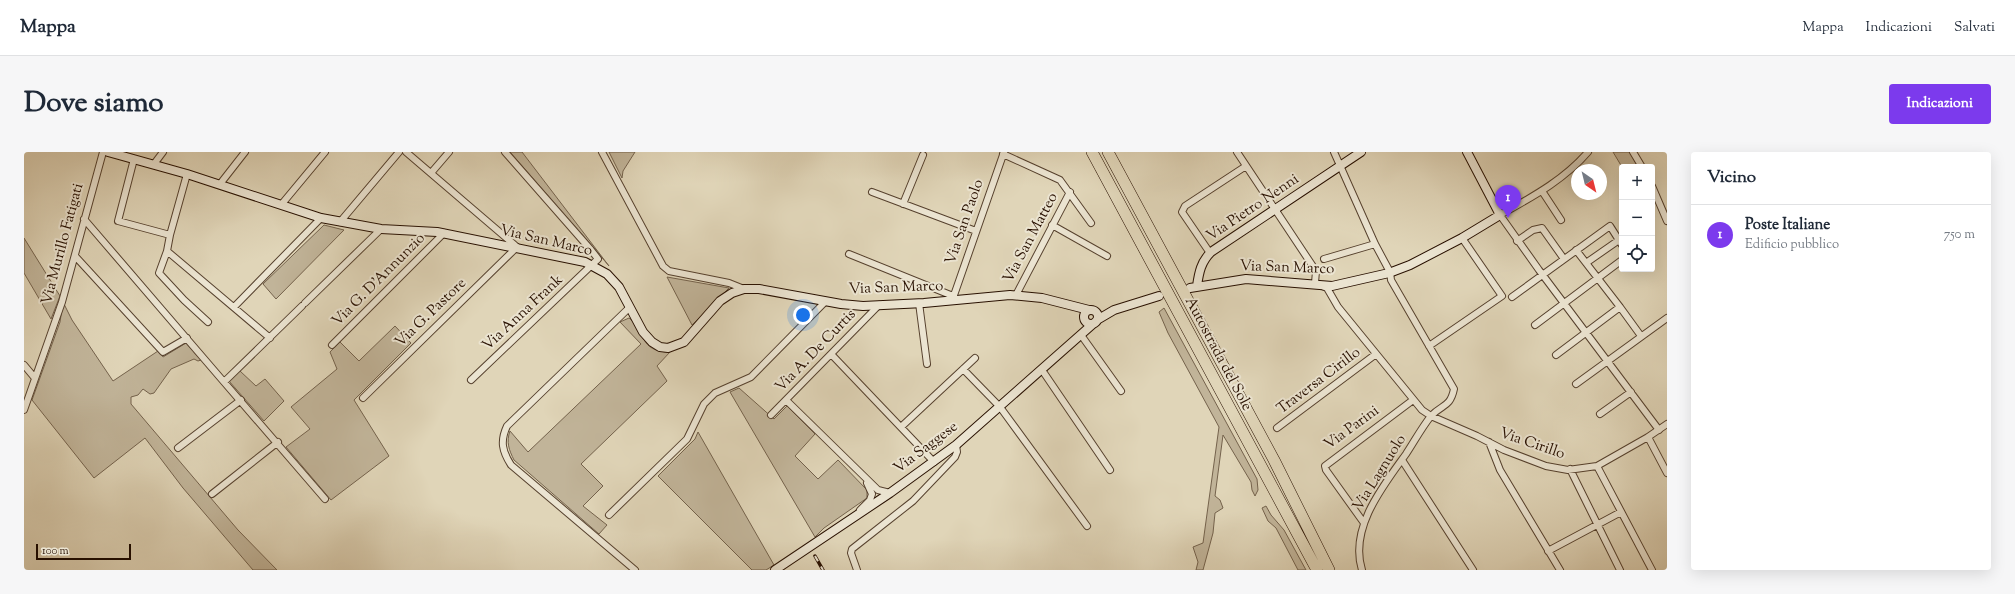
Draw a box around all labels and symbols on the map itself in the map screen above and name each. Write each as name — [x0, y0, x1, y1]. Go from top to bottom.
north arrow — [1571, 164, 1607, 200]
street label: Via Pietro Nenni — [1202, 169, 1304, 247]
street label: Via San Paolo — [941, 177, 989, 267]
street label: Via Murillo Fatigati — [37, 181, 89, 307]
pin: 1 — [1495, 185, 1521, 218]
street label: Via San Matteo — [998, 189, 1064, 287]
street label: Via San Marco — [498, 220, 594, 262]
street label: Via G. D'Annunzio — [328, 229, 430, 331]
street label: Via San Marco — [1239, 256, 1335, 280]
street label: Via Anna Frank — [478, 270, 568, 356]
street label: Via G. Pastore — [391, 274, 471, 352]
street label: Via San Marco — [848, 276, 944, 300]
street label: Autostrada del Sole — [1179, 293, 1257, 415]
street label: Via A. De Curtis — [771, 305, 861, 397]
your location — [793, 305, 813, 325]
street label: Traversa Cirillo — [1273, 343, 1365, 419]
street label: Via Parini — [1320, 401, 1384, 455]
street label: Via Saggese — [889, 417, 963, 479]
street label: Via Cirillo — [1496, 423, 1568, 465]
street label: Via Lagnuolo — [1348, 431, 1412, 515]
scale bar — [36, 542, 131, 561]

